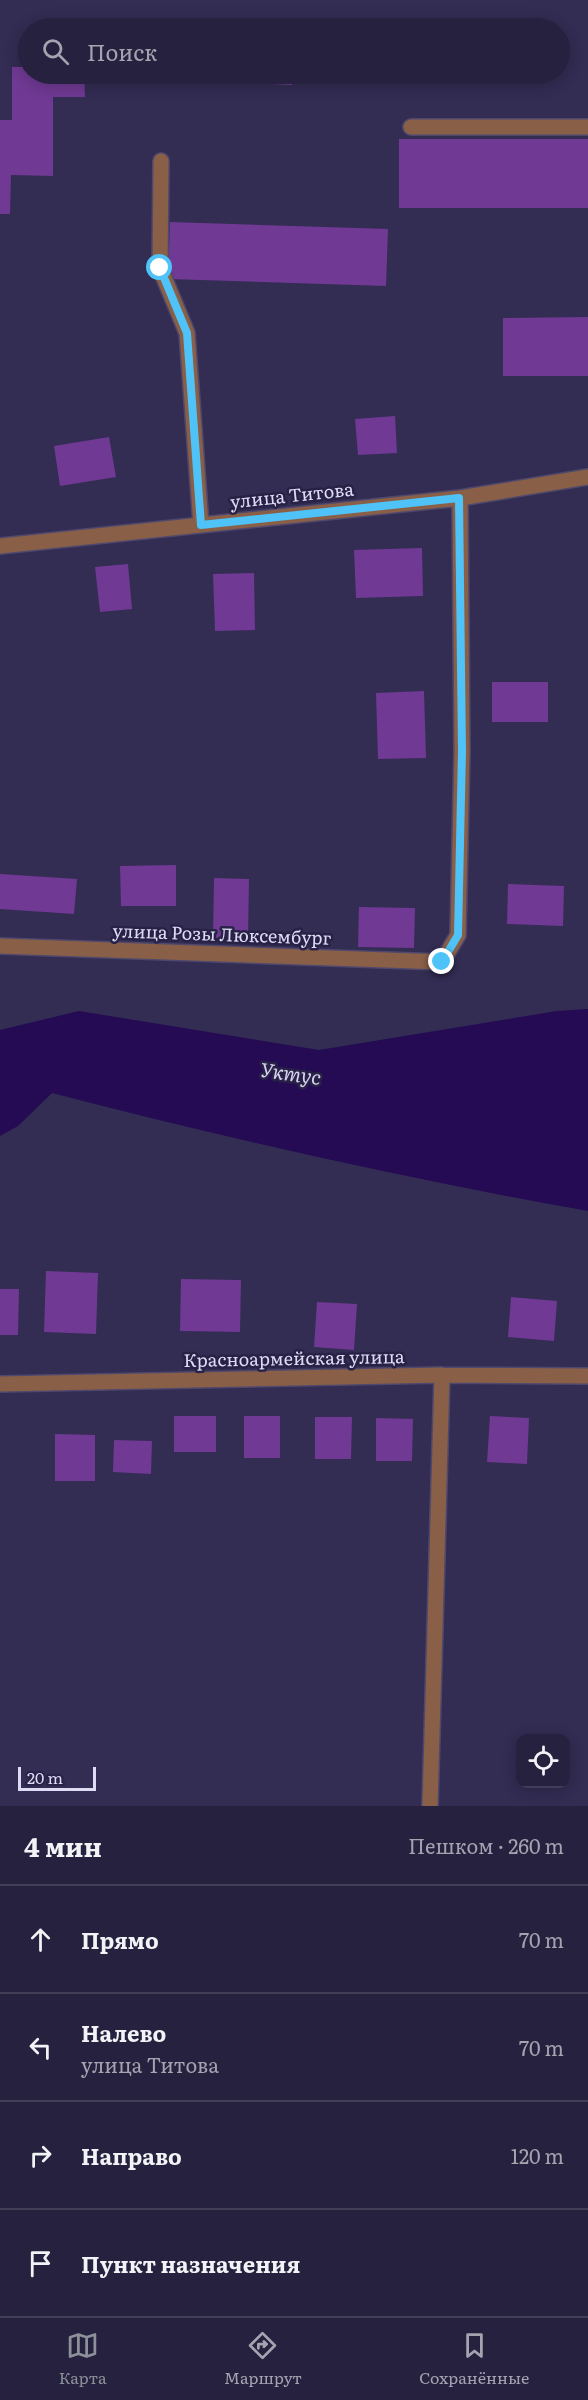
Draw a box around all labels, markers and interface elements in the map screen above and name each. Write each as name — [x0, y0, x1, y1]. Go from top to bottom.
search box — [18, 18, 570, 84]
icon: search — [39, 35, 72, 68]
text: Поиск — [87, 35, 157, 68]
route start — [146, 254, 172, 280]
street label: улица Титова — [229, 475, 355, 514]
street label: улица Розы Люксембург — [112, 916, 332, 951]
route end — [428, 948, 454, 974]
water label: Уктус — [259, 1053, 324, 1091]
street label: Красноармейская улица — [183, 1342, 405, 1373]
map controls — [516, 1734, 570, 1788]
button: locate — [516, 1734, 570, 1788]
scale bar — [18, 1764, 96, 1792]
text: 20 m — [27, 1765, 63, 1789]
text: 4 мин — [24, 1826, 102, 1865]
text: Пешком · 260 m — [408, 1830, 564, 1860]
icon: ahead — [24, 1923, 57, 1956]
text: Прямо — [81, 1923, 159, 1956]
text: 70 m — [519, 1924, 564, 1954]
text: Налево — [81, 2016, 166, 2049]
icon: left — [24, 2031, 57, 2064]
text: 70 m — [519, 2032, 564, 2062]
text: улица Титова — [81, 2049, 219, 2079]
icon: right — [24, 2139, 57, 2172]
text: Направо — [81, 2139, 182, 2172]
text: 120 m — [511, 2140, 564, 2170]
icon: arrive — [24, 2247, 57, 2280]
text: Пункт назначения — [81, 2247, 300, 2280]
tab: Карта — [59, 2329, 107, 2389]
tab: Маршрут — [224, 2329, 302, 2389]
tab: Сохранённые — [419, 2329, 529, 2389]

